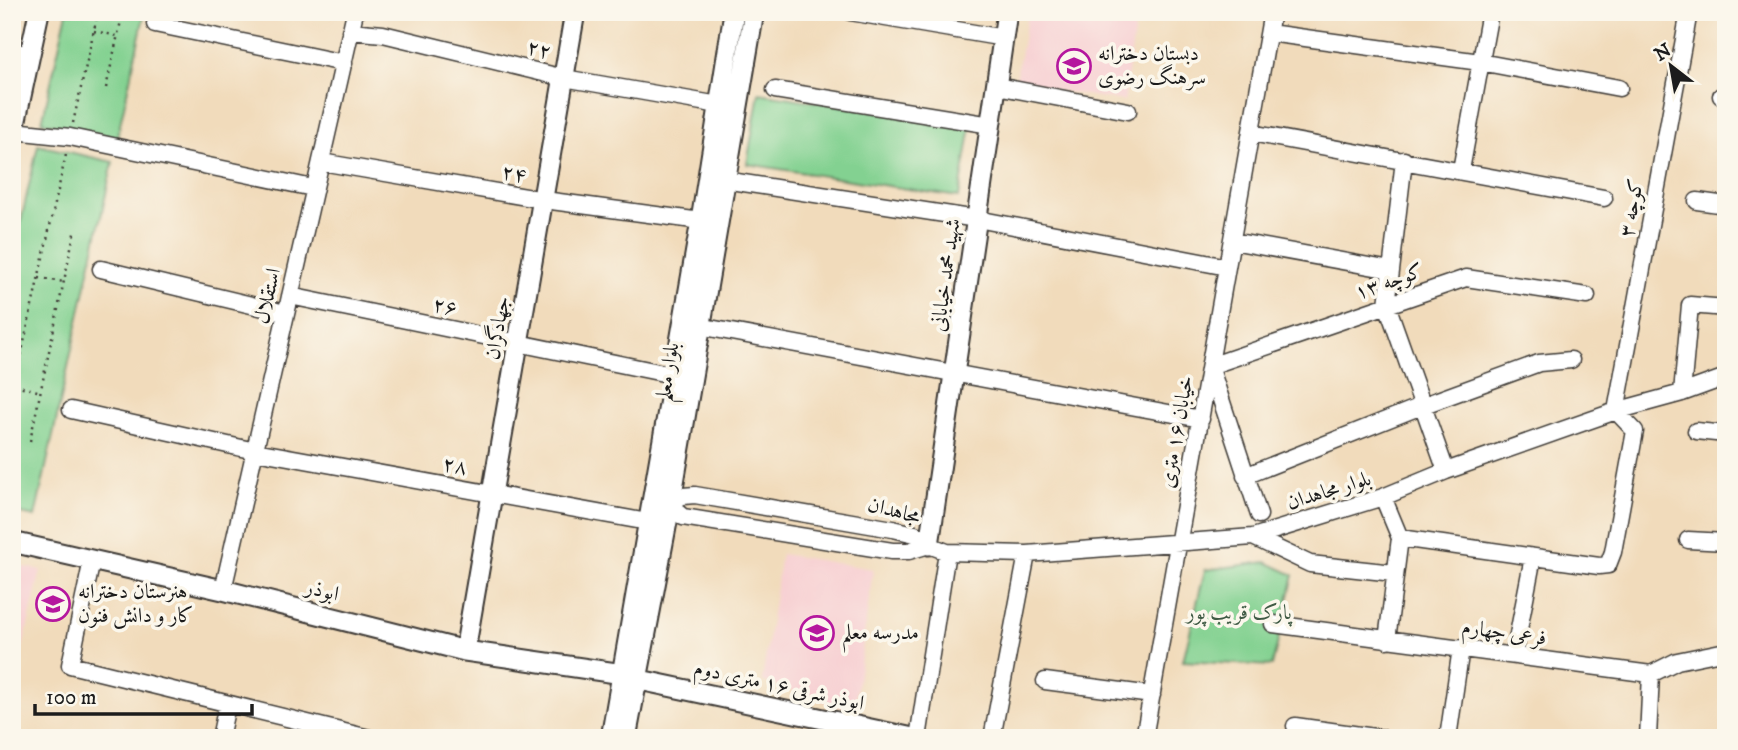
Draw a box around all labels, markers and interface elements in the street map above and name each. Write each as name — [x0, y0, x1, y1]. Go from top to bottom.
north arrow — [1636, 32, 1706, 102]
street label: ۲۲ — [524, 34, 554, 66]
text: N — [1650, 39, 1676, 67]
place label: دبستان دخترانه سرهنگ رضوی — [1098, 41, 1206, 91]
school or university icon: دبستان دخترانه سرهنگ رضوی — [1055, 47, 1093, 85]
street label: ۲۴ — [500, 159, 528, 189]
street label: کوچه ۳ — [1614, 177, 1650, 239]
street label: شهید محمد خیابانی — [925, 217, 967, 333]
street label: کوچه ۱۳ — [1351, 258, 1427, 306]
street label: استقلال — [249, 265, 287, 327]
street label: ۲۶ — [430, 292, 460, 322]
street label: جهادگران — [478, 294, 516, 362]
street label: بلوار معلم — [651, 341, 692, 404]
street label: خیابان ۱۶ متری — [1154, 374, 1200, 490]
street label: ۲۸ — [441, 451, 469, 481]
street label: بلوار مجاهدان — [1284, 466, 1374, 516]
street label: مجاهدان — [865, 492, 923, 531]
street label: ابوذر — [301, 574, 341, 608]
place label: هنرستان دخترانه کار و دانش فنون — [78, 579, 194, 629]
school or university icon: هنرستان دخترانه کار و دانش فنون — [34, 585, 72, 623]
park label: پارک قریب پور — [1184, 600, 1293, 627]
school or university icon: مدرسه معلم — [798, 614, 836, 652]
street label: فرعی چهارم — [1460, 614, 1548, 656]
place label: مدرسه معلم — [842, 620, 919, 653]
street label: ابوذر شرقی ۱۶ متری دوم — [691, 655, 866, 721]
scale bar — [35, 673, 252, 717]
text: 100 m — [46, 685, 97, 711]

